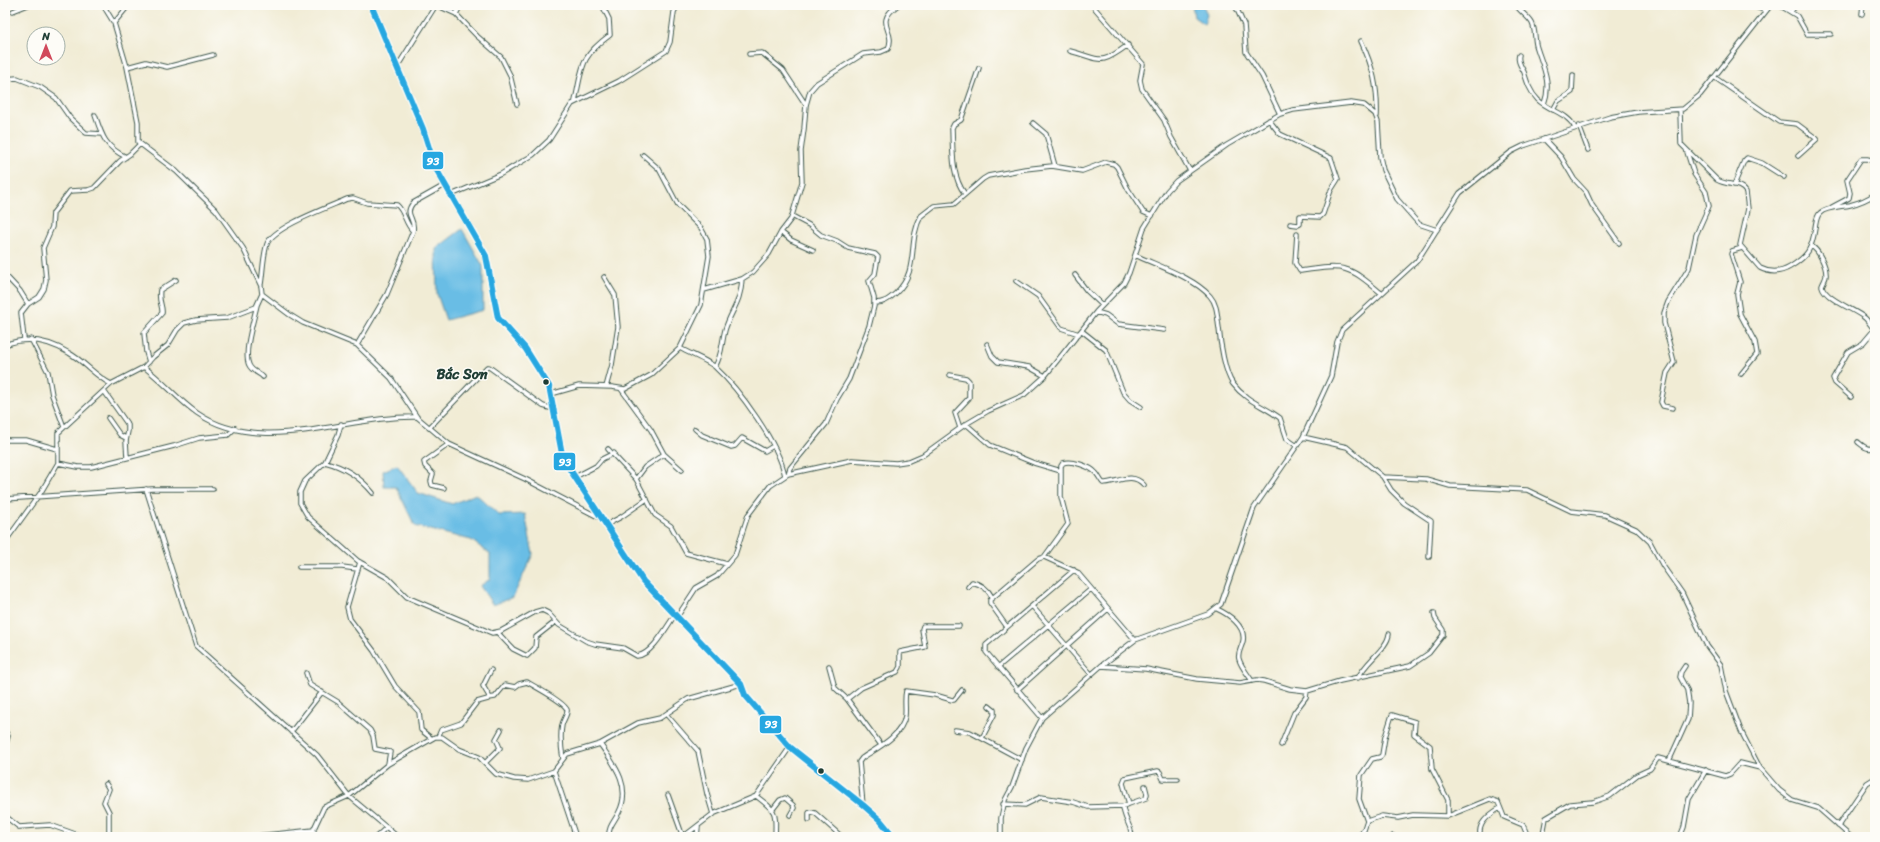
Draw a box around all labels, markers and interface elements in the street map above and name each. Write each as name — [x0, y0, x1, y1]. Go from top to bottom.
north arrow — [26, 26, 66, 66]
text: N — [41, 27, 50, 46]
line badge: 93 — [422, 151, 444, 170]
text: 93 — [427, 152, 440, 171]
district label: Bắc Sơn — [436, 362, 488, 387]
unlabelled marker — [541, 377, 551, 387]
line badge: 93 — [553, 452, 576, 471]
text: 93 — [559, 453, 572, 472]
line badge: 93 — [759, 715, 782, 734]
text: 93 — [765, 715, 778, 734]
unlabelled marker — [816, 766, 826, 776]

